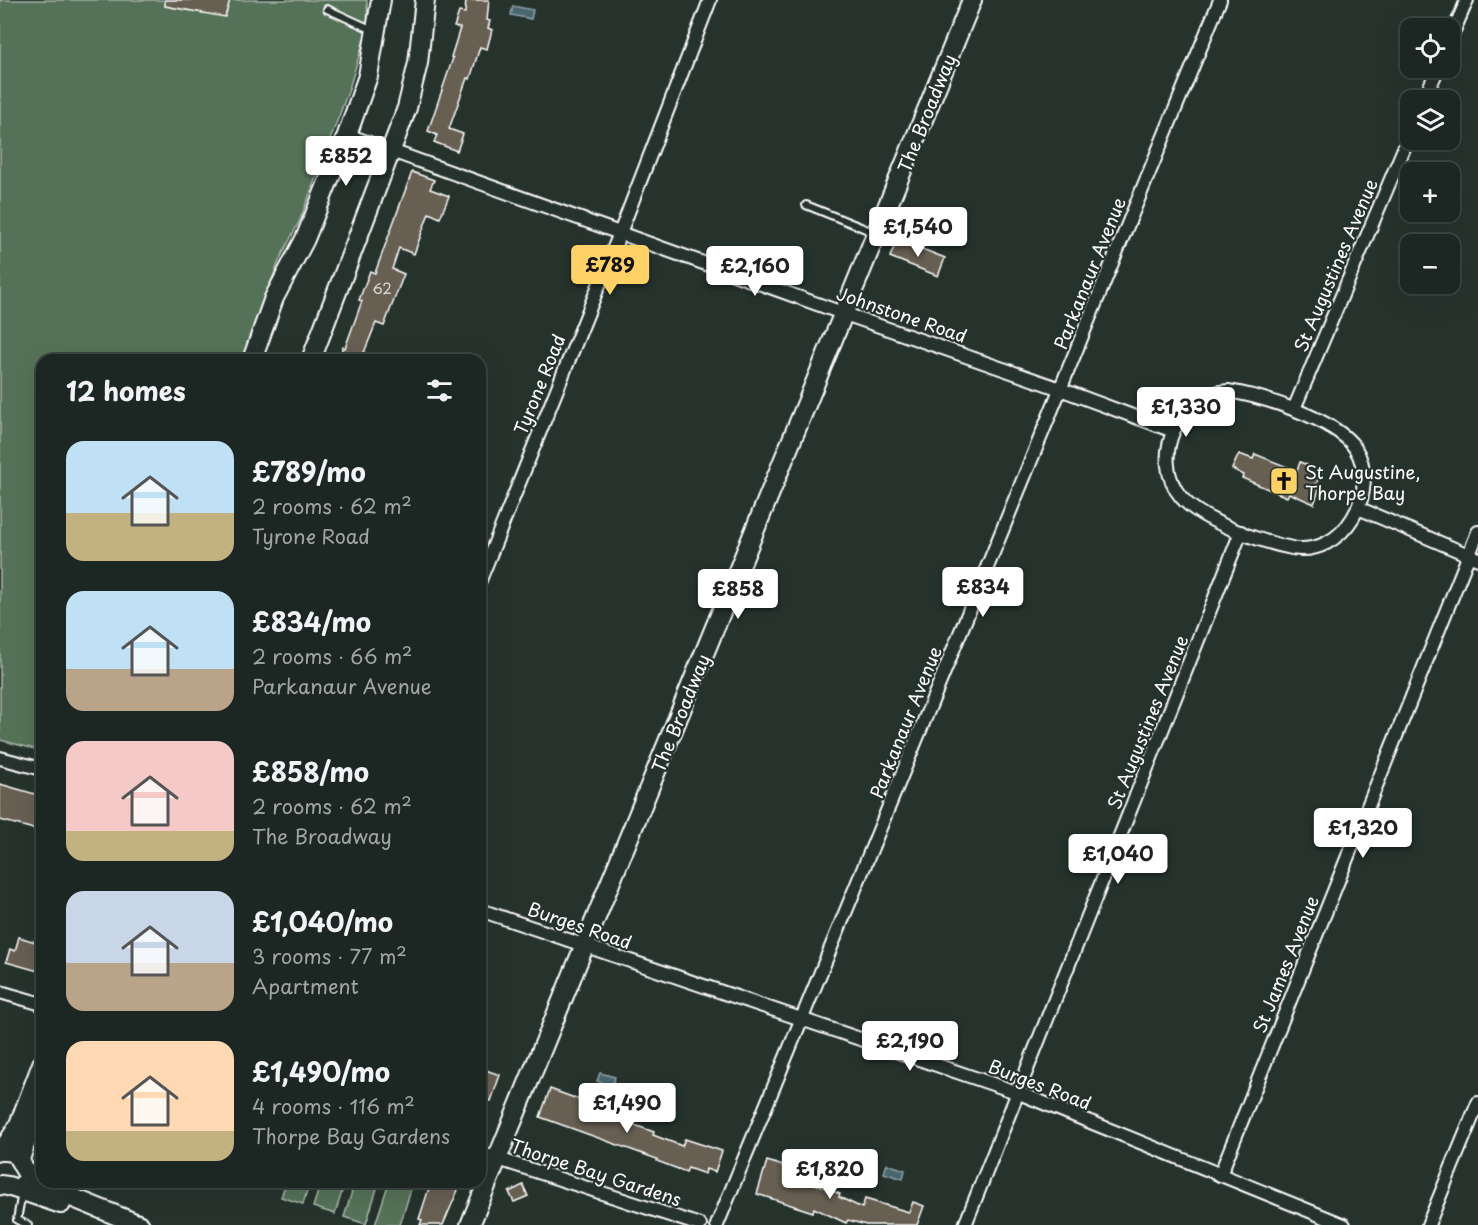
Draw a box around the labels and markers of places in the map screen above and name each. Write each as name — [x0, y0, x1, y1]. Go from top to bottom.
pin: £852 — [310, 136, 382, 187]
pin: £1,540 — [869, 207, 967, 258]
pin: £789 — [574, 245, 646, 296]
pin: £2,160 — [706, 246, 804, 297]
pin: £1,330 — [1137, 387, 1235, 438]
place label: St Augustine, Thorpe Bay — [1305, 458, 1421, 506]
church icon: St Augustine, Thorpe Bay — [1268, 465, 1300, 497]
pin: £834 — [947, 567, 1019, 618]
pin: £858 — [702, 569, 774, 620]
pin: £1,320 — [1314, 808, 1412, 859]
pin: £1,040 — [1069, 834, 1167, 885]
pin: £2,190 — [861, 1021, 959, 1072]
pin: £1,490 — [578, 1083, 676, 1134]
pin: £1,820 — [781, 1149, 879, 1200]

